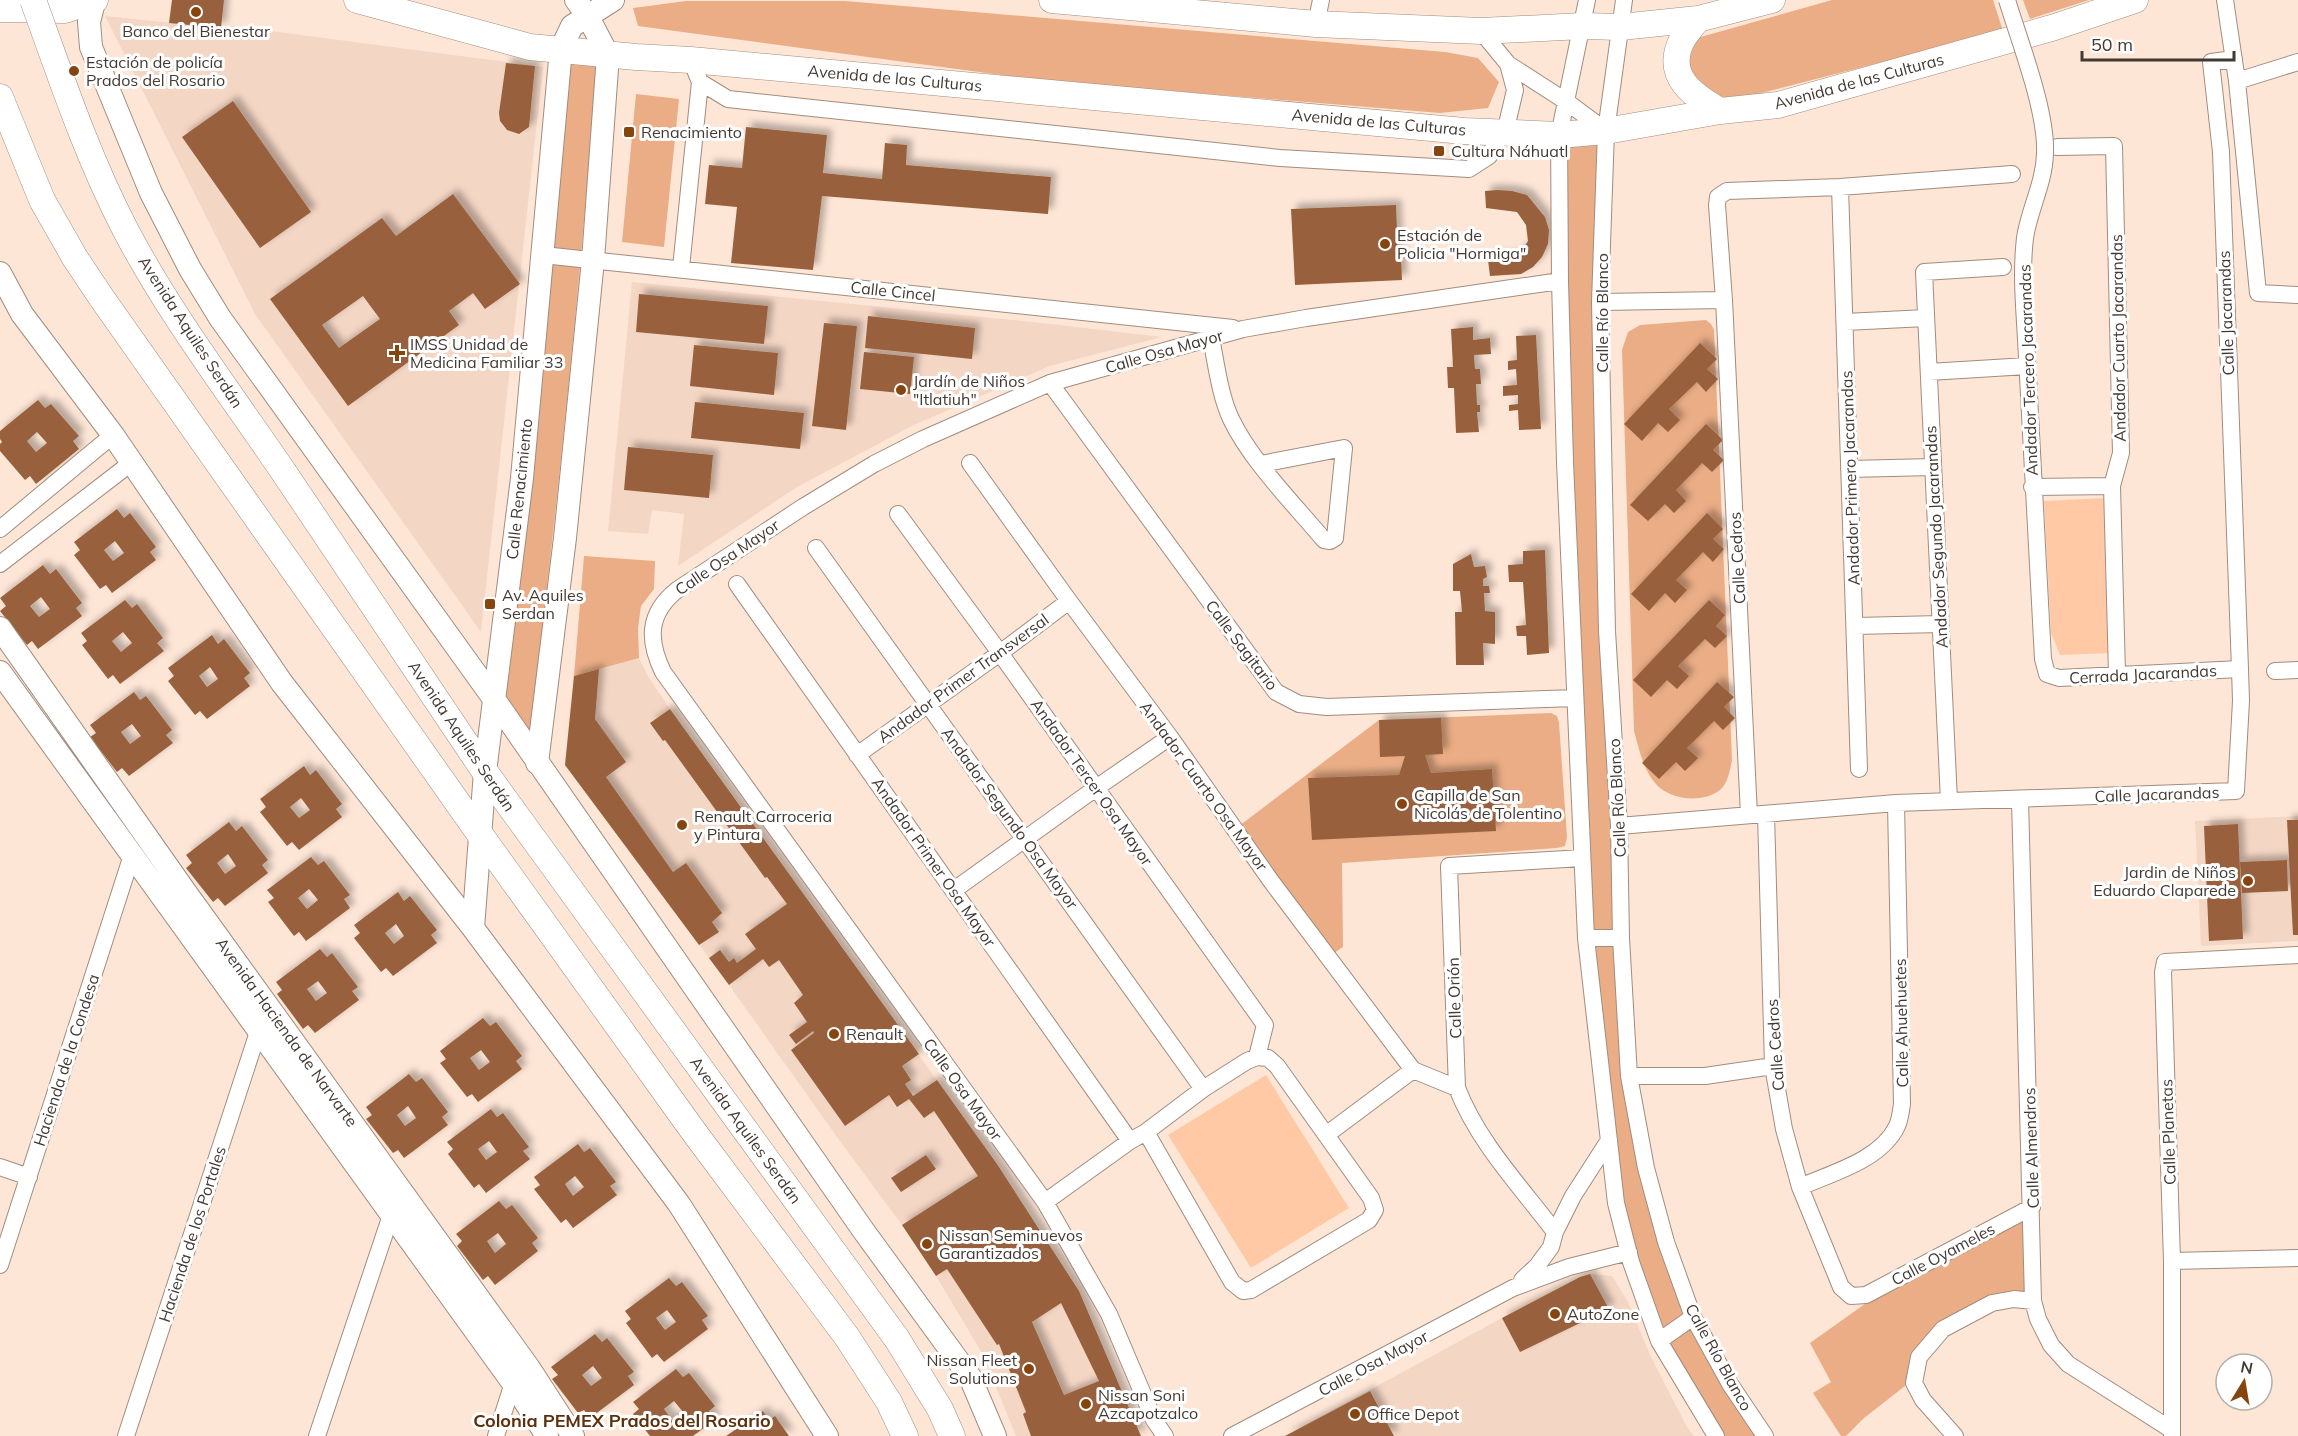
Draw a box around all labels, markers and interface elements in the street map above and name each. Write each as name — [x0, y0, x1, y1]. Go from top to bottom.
marker: Banco del Bienestar — [189, 5, 203, 19]
place label: Banco del Bienestar — [122, 21, 270, 41]
scale bar — [2082, 24, 2234, 62]
text: 50 m — [2091, 33, 2133, 56]
street label: Avenida de las Culturas — [1772, 49, 1946, 113]
place label: Estación de policía Prados del Rosario — [86, 52, 225, 90]
street label: Avenida de las Culturas — [807, 60, 983, 96]
marker: Estación de policía Prados del Rosario — [67, 64, 81, 78]
street label: Avenida de las Culturas — [1291, 104, 1467, 140]
place label: Renacimiento — [641, 122, 742, 142]
marker: Renacimiento — [622, 125, 636, 139]
place label: Cultura Náhuatl — [1451, 141, 1568, 161]
marker: Cultura Náhuatl — [1432, 144, 1446, 158]
place label: Estación de Policia "Hormiga" — [1397, 225, 1526, 263]
street label: Andador Cuarto Jacarandas — [2106, 234, 2130, 442]
marker: Estación de Policia "Hormiga" — [1378, 237, 1392, 251]
street label: Calle Jacarandas — [2214, 250, 2238, 376]
street label: Avenida Aquiles Serdán — [134, 252, 248, 412]
street label: Calle Río Blanco — [1592, 253, 1612, 373]
street label: Andador Tercero Jacarandas — [2014, 264, 2042, 476]
street label: Calle Cincel — [850, 277, 936, 305]
street label: Calle Osa Mayor — [1103, 325, 1225, 377]
place label: IMSS Unidad de Medicina Familiar 33 — [410, 334, 563, 372]
marker: IMSS Unidad de Medicina Familiar 33 — [388, 344, 406, 362]
street label: Andador Primero Jacarandas — [1836, 370, 1864, 586]
place label: Jardín de Niños "Itlatiuh" — [913, 371, 1025, 409]
marker: Jardín de Niños "Itlatiuh" — [894, 383, 908, 397]
street label: Calle Renacimiento — [502, 418, 536, 560]
street label: Andador Segundo Jacarandas — [1920, 425, 1952, 649]
street label: Calle Cedros — [1725, 511, 1749, 605]
street label: Calle Osa Mayor — [671, 515, 783, 599]
place label: Av. Aquiles Serdan — [502, 585, 584, 623]
street label: Calle Sagitario — [1202, 596, 1282, 694]
marker: Av. Aquiles Serdan — [483, 597, 497, 611]
street label: Andador Primer Transversal — [873, 609, 1053, 747]
street label: Avenida Aquiles Serdán — [404, 657, 520, 815]
street label: Cerrada Jacarandas — [2069, 660, 2217, 688]
street label: Andador Tercer Osa Mayor — [1027, 695, 1157, 869]
street label: Andador Cuarto Osa Mayor — [1136, 697, 1272, 875]
street label: Andador Segundo Osa Mayor — [937, 723, 1083, 913]
street label: Calle Río Blanco — [1604, 738, 1630, 858]
street label: Andador Primer Osa Mayor — [868, 773, 1000, 951]
street label: Calle Jacarandas — [2094, 782, 2220, 806]
place label: Capilla de San Nicolás de Tolentino — [1414, 785, 1562, 823]
marker: Capilla de San Nicolás de Tolentino — [1395, 797, 1409, 811]
place label: Renault Carroceria y Pintura — [694, 806, 832, 844]
marker: Renault Carroceria y Pintura — [675, 818, 689, 832]
place label: Jardin de Niños Eduardo Claparede — [2093, 862, 2236, 900]
marker: Jardin de Niños Eduardo Claparede — [2241, 874, 2255, 888]
street label: Avenida Hacienda de Narvarte — [212, 934, 362, 1130]
street label: Calle Orión — [1443, 957, 1465, 1039]
street label: Calle Ahuehuetes — [1890, 958, 1912, 1088]
street label: Hacienda de la Condesa — [29, 971, 103, 1149]
street label: Calle Cedros — [1762, 998, 1788, 1092]
place label: Renault — [846, 1024, 904, 1044]
marker: Renault — [827, 1027, 841, 1041]
street label: Calle Osa Mayor — [919, 1034, 1007, 1144]
street label: Avenida Aquiles Serdán — [686, 1053, 806, 1207]
street label: Calle Planetas — [2156, 1079, 2180, 1185]
street label: Calle Almendros — [2019, 1087, 2043, 1209]
street label: Hacienda de los Portales — [154, 1144, 230, 1324]
street label: Calle Oyameles — [1888, 1218, 1998, 1290]
place label: Nissan Seminuevos Garantizados — [939, 1225, 1083, 1263]
marker: Nissan Seminuevos Garantizados — [920, 1237, 934, 1251]
street label: Calle Río Blanco — [1681, 1300, 1757, 1414]
place label: AutoZone — [1567, 1304, 1639, 1324]
marker: AutoZone — [1548, 1307, 1562, 1321]
street label: Calle Osa Mayor — [1315, 1326, 1431, 1400]
place label: Nissan Fleet Solutions — [926, 1350, 1017, 1388]
north arrow — [2214, 1352, 2274, 1412]
text: N — [2239, 1356, 2255, 1378]
marker: Nissan Fleet Solutions — [1022, 1362, 1036, 1376]
place label: Nissan Soni Azcapotzalco — [1098, 1385, 1198, 1423]
marker: Nissan Soni Azcapotzalco — [1079, 1397, 1093, 1411]
place label: Office Depot — [1367, 1404, 1460, 1424]
marker: Office Depot — [1348, 1407, 1362, 1421]
district label: Colonia PEMEX Prados del Rosario — [473, 1409, 771, 1432]

